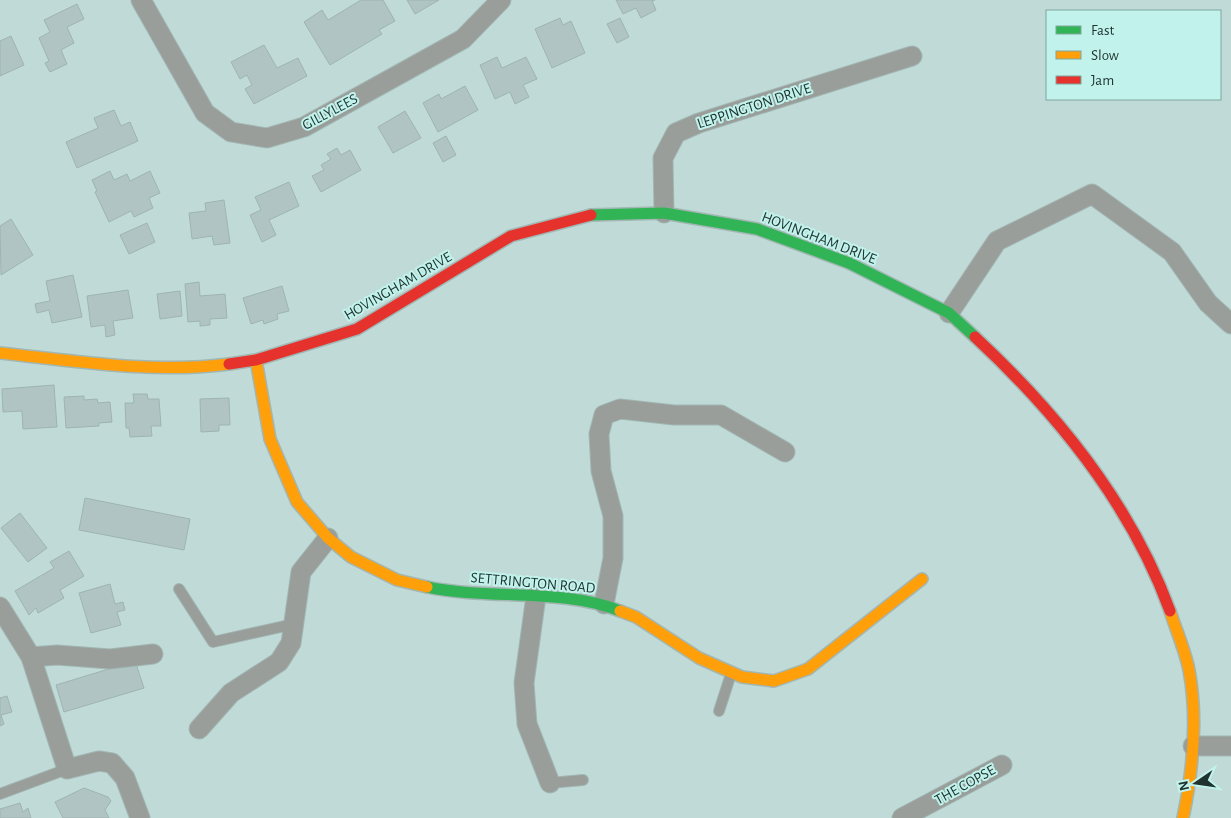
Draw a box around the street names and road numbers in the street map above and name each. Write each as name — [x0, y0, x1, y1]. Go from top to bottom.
street label: LEPPINGTON DRIVE — [695, 81, 813, 131]
street label: GILLYLEES — [300, 91, 360, 133]
street label: HOVINGHAM DRIVE — [760, 209, 878, 267]
street label: HOVINGHAM DRIVE — [342, 249, 454, 323]
street label: SETTRINGTON ROAD — [470, 570, 596, 596]
street label: THE COPSE — [932, 762, 998, 808]

